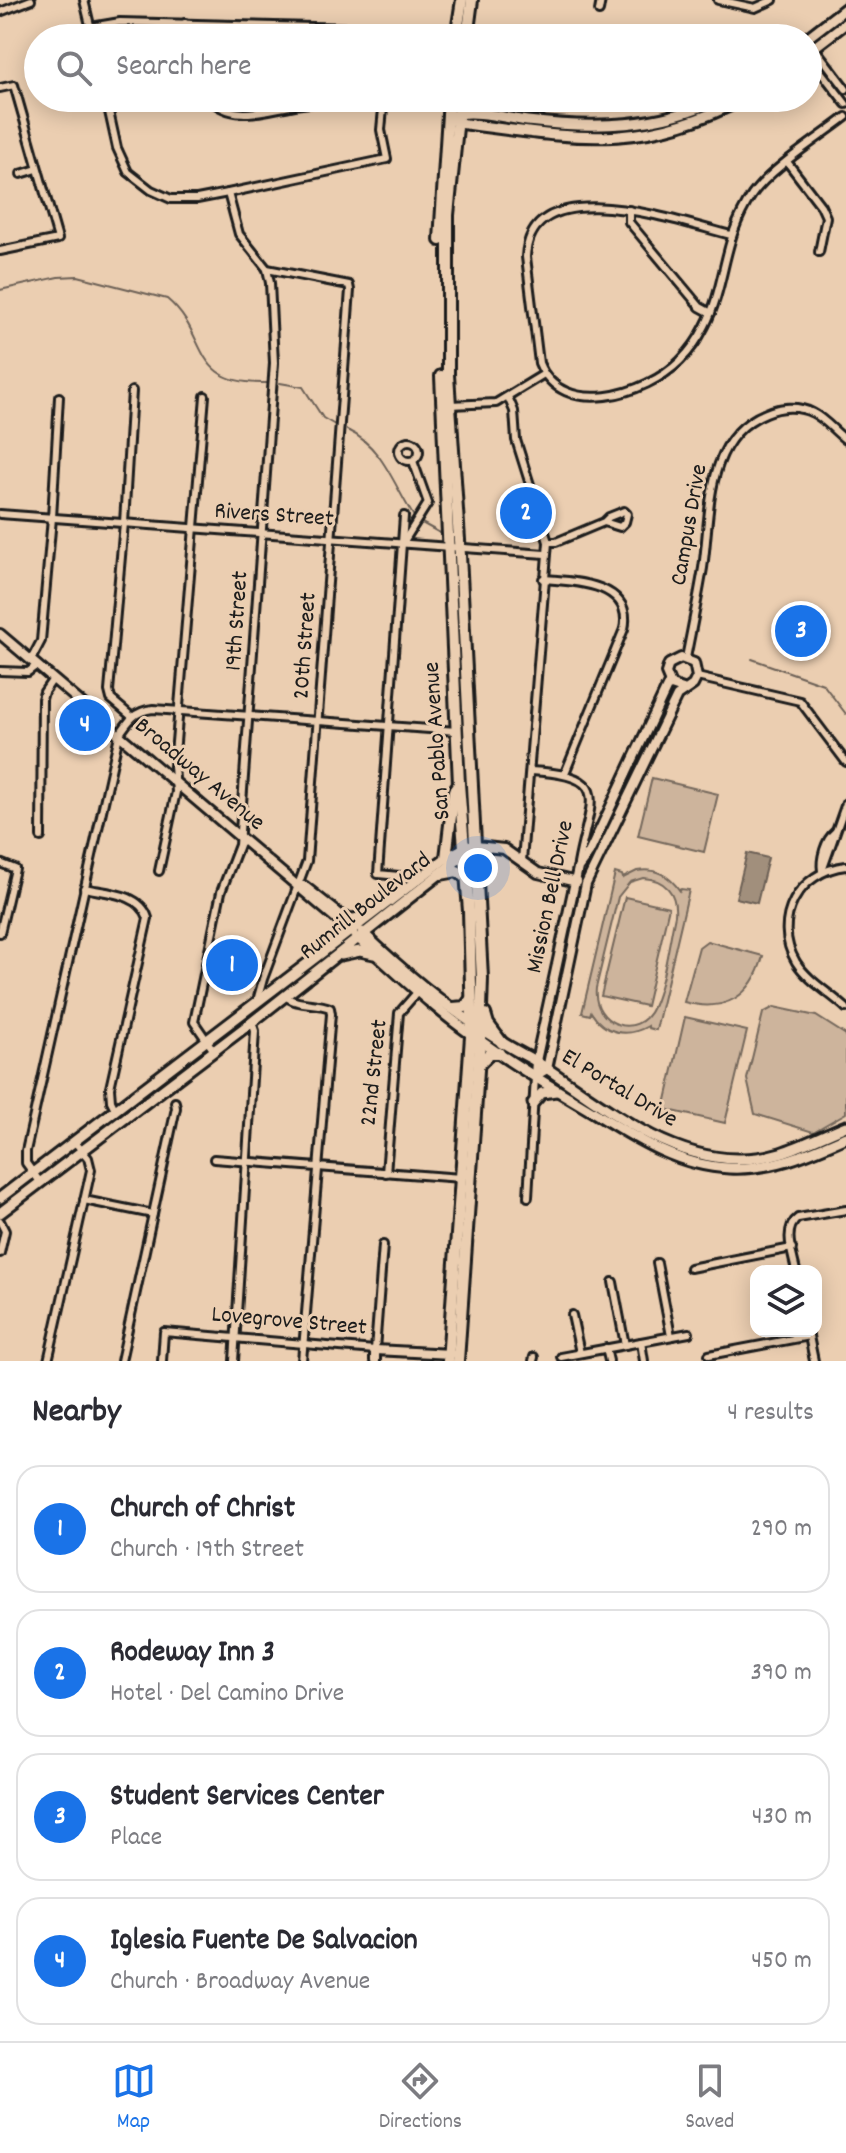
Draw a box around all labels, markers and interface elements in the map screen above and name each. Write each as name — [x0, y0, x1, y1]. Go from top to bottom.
search box — [24, 24, 822, 112]
icon: search — [52, 46, 96, 90]
text: Search here — [116, 47, 252, 90]
street label: Campus Drive — [663, 462, 717, 588]
pin: 2 — [500, 483, 552, 543]
street label: Rivers Street — [213, 495, 335, 537]
street label: 19th Street — [218, 570, 258, 672]
street label: 20th Street — [285, 591, 327, 701]
pin: 3 — [775, 601, 827, 661]
street label: San Pablo Avenue — [416, 661, 460, 821]
pin: 4 — [59, 695, 111, 755]
street label: Broadway Avenue — [126, 710, 272, 840]
street label: Mission Bell Drive — [518, 817, 584, 977]
street label: Rumrill Boulevard — [293, 845, 439, 969]
your location — [458, 848, 498, 888]
pin: 1 — [206, 935, 258, 995]
street label: 22nd Street — [352, 1018, 398, 1128]
street label: El Portal Drive — [554, 1041, 684, 1137]
map controls — [750, 1265, 822, 1337]
button: layers — [750, 1265, 822, 1337]
street label: Lovegrove Street — [210, 1298, 368, 1346]
text: Nearby — [32, 1389, 121, 1438]
text: 4 results — [727, 1395, 814, 1432]
text: Church of Christ — [110, 1489, 295, 1532]
text: 1 — [57, 1511, 63, 1548]
text: 290 m — [751, 1511, 812, 1548]
text: Church · 19th Street — [110, 1532, 304, 1569]
text: Rodeway Inn 3 — [110, 1633, 275, 1676]
text: 2 — [54, 1655, 66, 1692]
text: 390 m — [751, 1655, 812, 1692]
text: Hotel · Del Camino Drive — [110, 1676, 344, 1713]
text: Student Services Center — [110, 1777, 384, 1820]
text: 3 — [54, 1799, 66, 1836]
text: 430 m — [752, 1799, 812, 1836]
text: Place — [110, 1820, 162, 1857]
text: Iglesia Fuente De Salvacion — [110, 1921, 418, 1964]
text: 4 — [55, 1943, 65, 1980]
text: 450 m — [751, 1943, 812, 1980]
text: Church · Broadway Avenue — [110, 1964, 370, 2001]
tab: Map — [112, 2059, 156, 2138]
tab: Directions — [379, 2059, 462, 2138]
tab: Saved — [685, 2059, 734, 2138]

